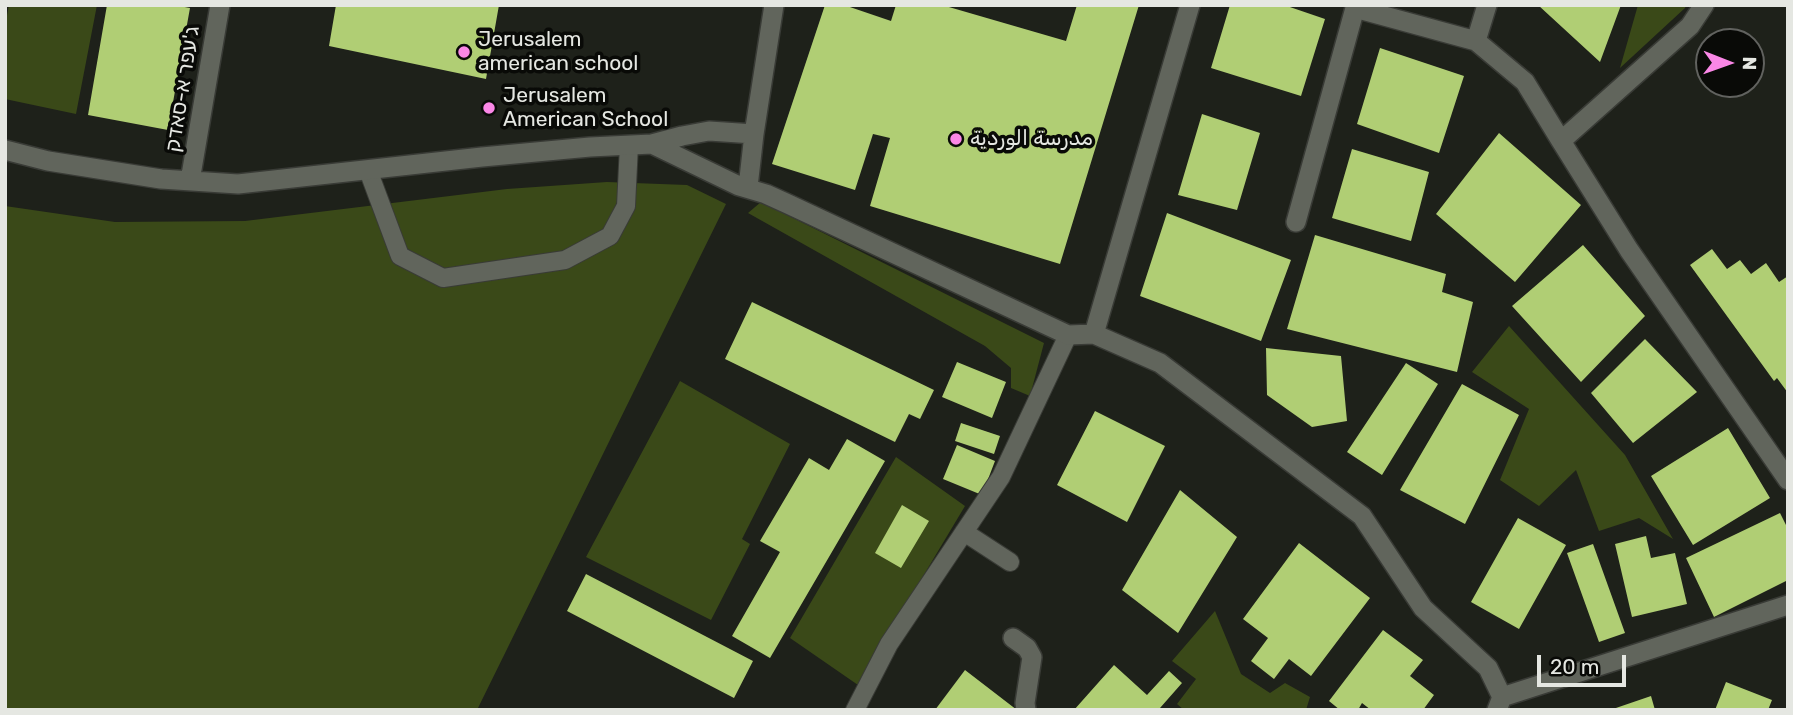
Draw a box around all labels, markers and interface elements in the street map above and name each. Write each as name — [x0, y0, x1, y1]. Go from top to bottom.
street label: ג'עפר א-סאדק — [161, 24, 205, 154]
place label: Jerusalem american school — [478, 27, 638, 77]
north arrow — [1695, 28, 1765, 98]
marker: Jerusalem american school — [456, 44, 472, 60]
text: N — [1738, 56, 1761, 70]
place label: Jerusalem American School — [503, 83, 668, 133]
marker: Jerusalem American School — [481, 100, 497, 116]
place label: مدرسة الوردية — [970, 126, 1093, 152]
marker: مدرسة الوردية — [948, 131, 964, 147]
scale bar — [1541, 642, 1630, 686]
text: 20 m — [1550, 654, 1599, 679]

